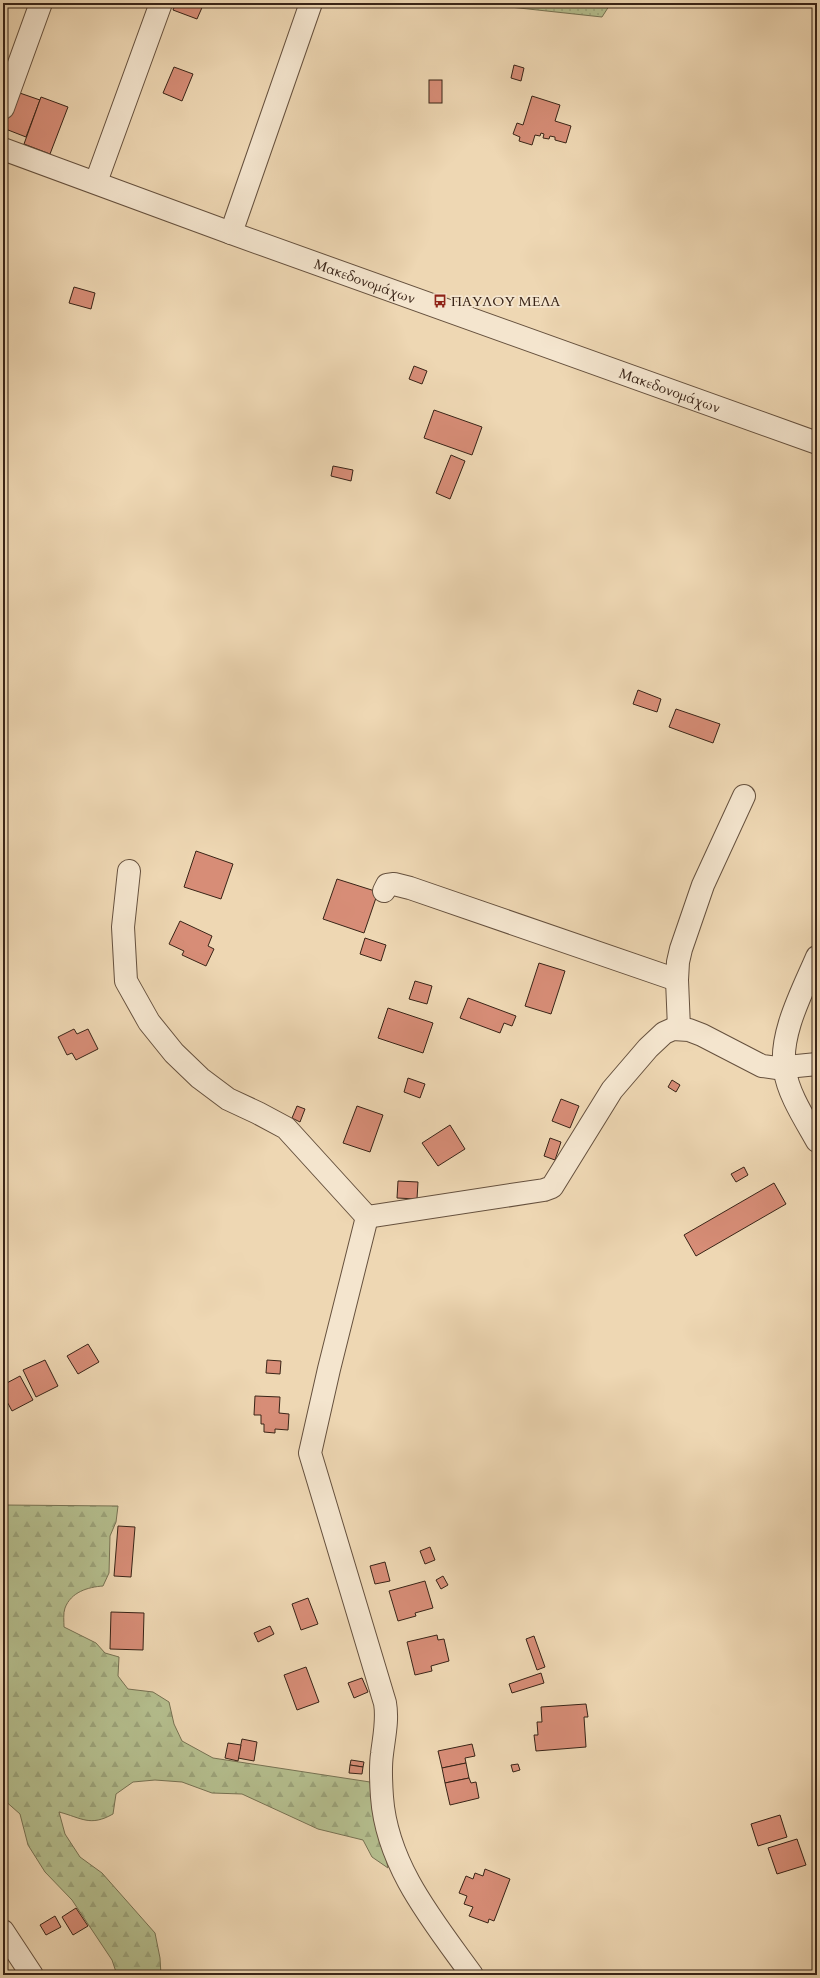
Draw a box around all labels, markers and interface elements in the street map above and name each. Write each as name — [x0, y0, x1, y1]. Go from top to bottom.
street label: Μακεδονομάχων — [312, 254, 418, 308]
place label: ΠΑΥΛΟΥ ΜΕΛΑ — [451, 292, 560, 311]
bus stop icon: ΠΑΥΛΟΥ ΜΕΛΑ — [432, 293, 448, 309]
street label: Μακεδονομάχων — [617, 363, 723, 417]

